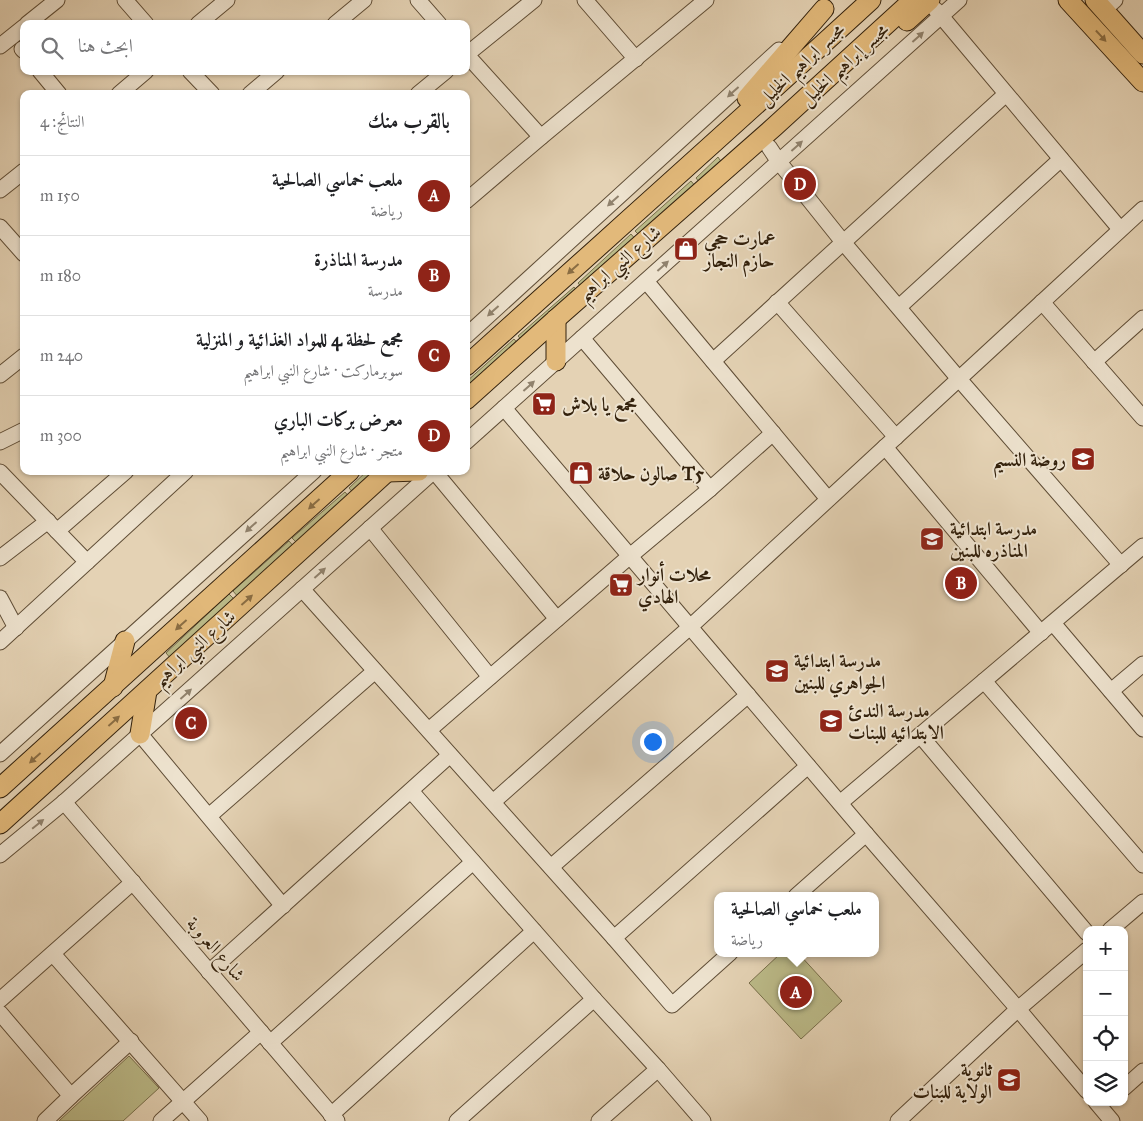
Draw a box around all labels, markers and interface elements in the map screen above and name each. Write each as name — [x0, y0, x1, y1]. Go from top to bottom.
street label: مجسر ابراهيم الخليل — [753, 18, 855, 116]
street label: مجسر إبراهيم الخليل — [795, 18, 899, 116]
search box — [20, 20, 470, 75]
one-way arrow — [1095, 29, 1107, 41]
one-way arrow — [911, 32, 924, 43]
icon: search — [38, 34, 66, 62]
text: ابحث هنا — [78, 34, 133, 57]
one-way arrow — [728, 86, 740, 98]
text: بالقرب منك — [368, 108, 450, 134]
text: النتائج: 4 — [40, 112, 85, 131]
one-way arrow — [790, 140, 803, 151]
pin: D — [784, 165, 816, 203]
text: ملعب خماسي الصالحية — [272, 168, 403, 191]
text: 150 m — [40, 186, 80, 205]
text: A — [429, 186, 439, 205]
one-way arrow — [607, 196, 620, 207]
text: رياضة — [371, 201, 403, 220]
street label: شارع النبي ابراهيم — [572, 220, 671, 312]
place label: عمارت حجي حازم النجار — [702, 227, 776, 278]
shop icon: عمارت حجي حازم النجار — [673, 236, 699, 262]
text: مدرسة المناذرة — [314, 248, 403, 271]
one-way arrow — [656, 260, 668, 272]
one-way arrow — [568, 263, 580, 275]
text: 180 m — [40, 266, 81, 285]
text: B — [429, 266, 439, 285]
text: مدرسة — [368, 281, 403, 300]
one-way arrow — [488, 305, 500, 317]
text: مجمع لحظة 4 للمواد الغذائية و المنزلية — [196, 328, 403, 351]
text: 240 m — [40, 346, 83, 365]
text: C — [429, 346, 439, 365]
text: سوبرماركت · شارع النبي ابراهيم — [243, 361, 403, 380]
one-way arrow — [522, 380, 534, 392]
supermarket icon: مجمع يا بلاش — [531, 391, 557, 417]
place label: مجمع يا بلاش — [562, 393, 637, 422]
text: معرض بركات الباري — [274, 408, 403, 431]
text: 300 m — [40, 426, 82, 445]
text: D — [428, 426, 440, 445]
text: متجر · شارع النبي ابراهيم — [280, 441, 403, 460]
school or university icon: روضة النسيم — [1070, 446, 1096, 472]
place label: روضة النسيم — [993, 448, 1066, 478]
shop icon: صالون حلاقة T5 — [568, 460, 594, 486]
place label: صالون حلاقة T5 — [598, 462, 704, 486]
one-way arrow — [309, 498, 321, 510]
place label: مدرسة ابتدائية المناذره للبنين — [950, 517, 1037, 562]
one-way arrow — [246, 521, 258, 533]
school or university icon: مدرسة ابتدائية المناذره للبنين — [919, 526, 945, 552]
place label: محلات أنوار الهادي — [636, 561, 711, 612]
pin: B — [945, 564, 977, 602]
one-way arrow — [313, 568, 326, 579]
supermarket icon: محلات أنوار الهادي — [608, 572, 634, 598]
one-way arrow — [240, 594, 252, 606]
street label: شارع النبي ابراهيم — [148, 605, 246, 697]
one-way arrow — [175, 619, 187, 631]
place label: مدرسة ابتدائية الجواهري للبنين — [794, 649, 885, 698]
school or university icon: مدرسة ابتدائية الجواهري للبنين — [764, 658, 790, 684]
one-way arrow — [179, 688, 192, 699]
place label: مدرسة الندئ الابتدائيه للبنات — [848, 699, 944, 744]
pin: C — [175, 704, 207, 742]
school or university icon: مدرسة الندئ الابتدائيه للبنات — [818, 708, 844, 734]
one-way arrow — [107, 715, 119, 727]
your location — [640, 729, 666, 755]
one-way arrow — [29, 752, 41, 764]
one-way arrow — [31, 819, 44, 830]
popup — [714, 892, 879, 957]
text: ملعب خماسي الصالحية — [731, 897, 862, 920]
street label: شارع العروبة — [179, 912, 250, 989]
map controls — [1083, 926, 1128, 1106]
button: + — [1083, 926, 1128, 971]
text: رياضة — [731, 930, 763, 949]
button: − — [1083, 971, 1128, 1016]
pin: A — [780, 973, 812, 1011]
button: locate — [1083, 1016, 1128, 1061]
place label: ثانوية الولاية للبنات — [913, 1058, 992, 1104]
button: layers — [1083, 1061, 1128, 1106]
school or university icon: ثانوية الولاية للبنات — [996, 1067, 1022, 1093]

